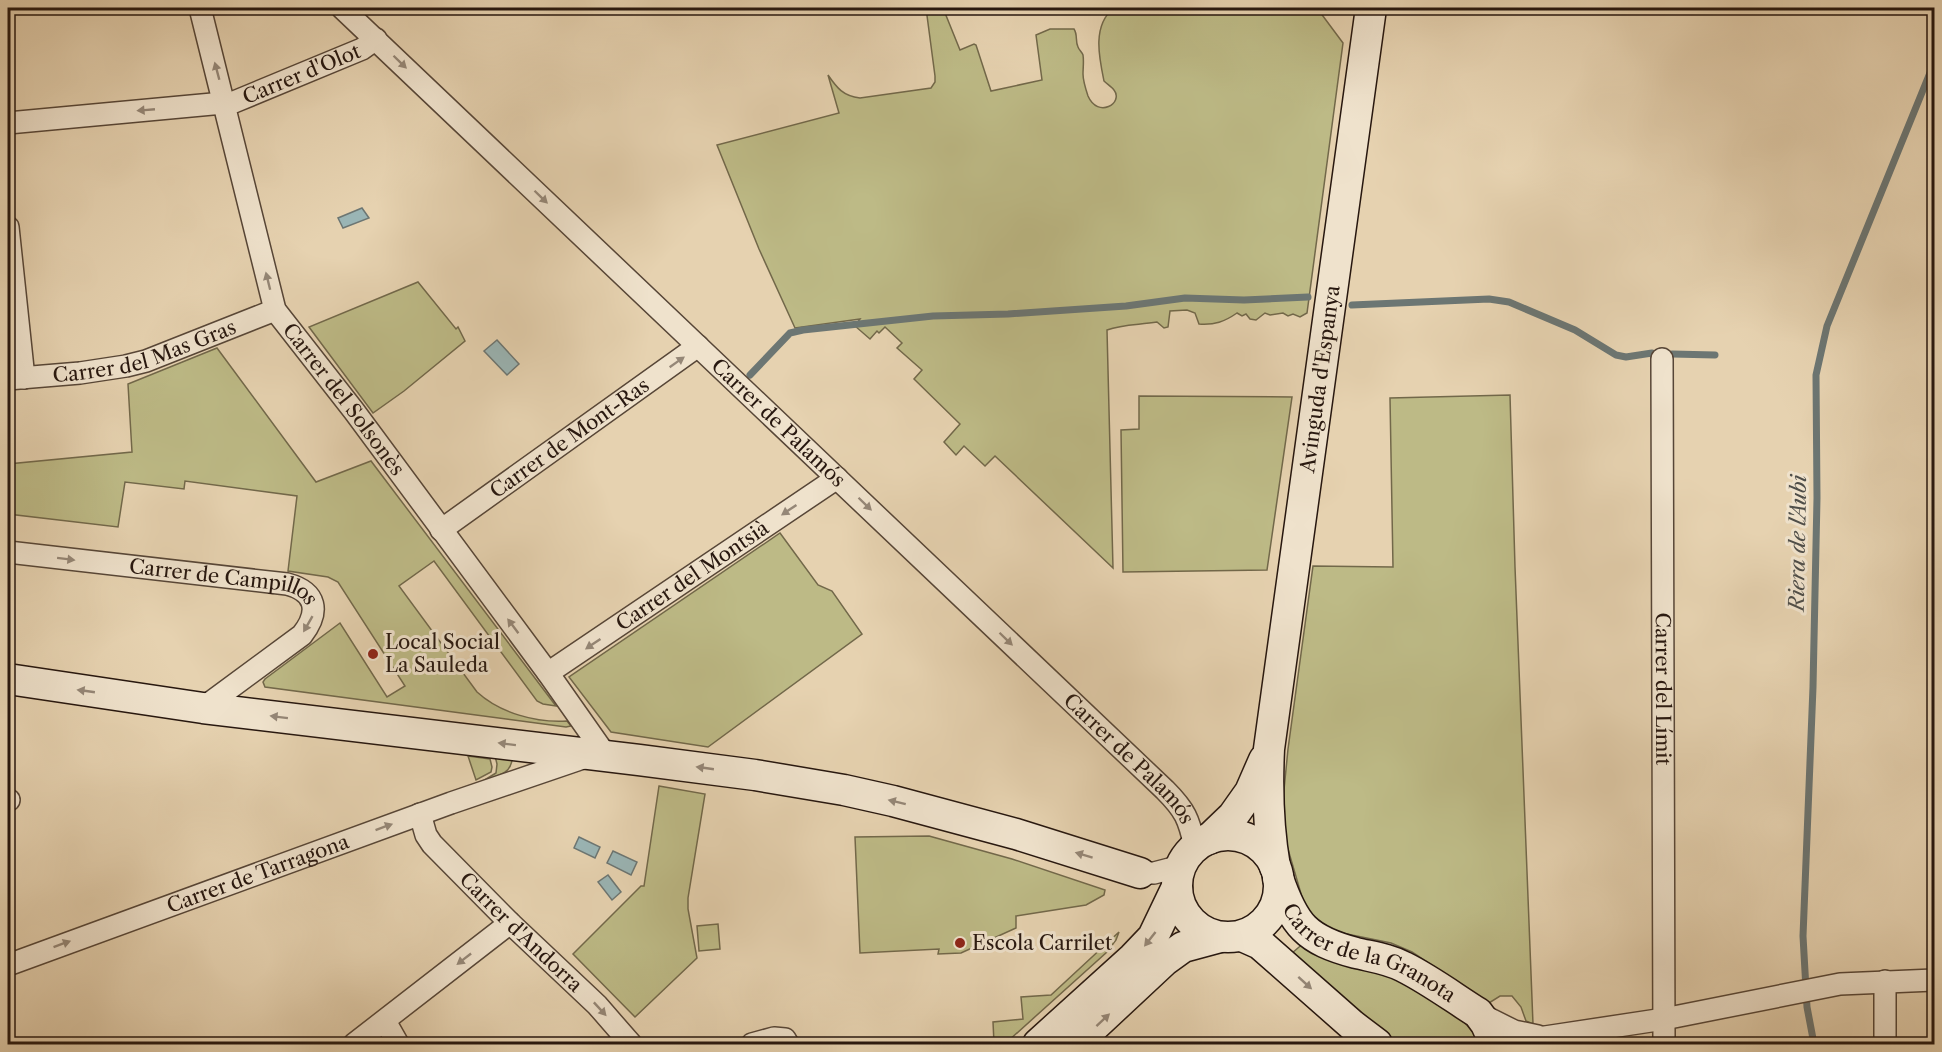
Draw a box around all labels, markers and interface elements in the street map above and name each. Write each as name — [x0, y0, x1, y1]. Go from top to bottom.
street label: Carrer d'Olot — [239, 39, 364, 109]
one-way arrow — [392, 55, 407, 69]
one-way arrow — [211, 62, 221, 80]
one-way arrow — [137, 105, 156, 115]
one-way arrow — [534, 189, 548, 203]
one-way arrow — [263, 272, 273, 290]
street label: Avinguda d'Espanya — [1295, 283, 1345, 475]
street label: Carrer del Mas Gras — [52, 315, 239, 387]
street label: Carrer del Solsonès — [278, 318, 410, 480]
street label: Carrer de Palamós — [707, 354, 850, 492]
one-way arrow — [668, 356, 684, 368]
street label: Carrer de Mont-Ras — [485, 373, 654, 503]
water label: Riera de l'Aubi — [1784, 473, 1811, 613]
one-way arrow — [858, 497, 872, 511]
one-way arrow — [780, 505, 797, 516]
street label: Carrer del Montsià — [611, 515, 773, 636]
one-way arrow — [56, 554, 75, 564]
street label: Carrer de Campillos — [128, 554, 323, 609]
street label: Carrer del Límit — [1651, 613, 1675, 765]
one-way arrow — [303, 616, 313, 633]
one-way arrow — [508, 619, 520, 634]
place label: Local Social La Sauleda — [385, 630, 500, 677]
one-way arrow — [999, 632, 1014, 646]
one-way arrow — [584, 638, 601, 649]
marker: Local Social La Sauleda — [366, 647, 380, 661]
one-way arrow — [76, 686, 95, 695]
street label: Carrer de Palamós — [1059, 688, 1199, 827]
one-way arrow — [270, 712, 289, 722]
one-way arrow — [498, 739, 517, 749]
one-way arrow — [695, 764, 714, 773]
one-way arrow — [888, 796, 906, 806]
one-way arrow — [375, 822, 393, 832]
street label: Carrer de Tarragona — [163, 829, 353, 918]
one-way arrow — [1075, 850, 1093, 859]
street label: Carrer d'Andorra — [455, 867, 588, 997]
street label: Carrer de la Granota — [1278, 899, 1461, 1007]
place label: Escola Carrilet — [972, 931, 1112, 955]
one-way arrow — [1143, 931, 1156, 947]
marker: Escola Carrilet — [953, 936, 967, 950]
one-way arrow — [54, 939, 72, 949]
one-way arrow — [457, 953, 472, 965]
one-way arrow — [1297, 976, 1312, 990]
one-way arrow — [593, 1002, 607, 1017]
one-way arrow — [1095, 1013, 1109, 1027]

